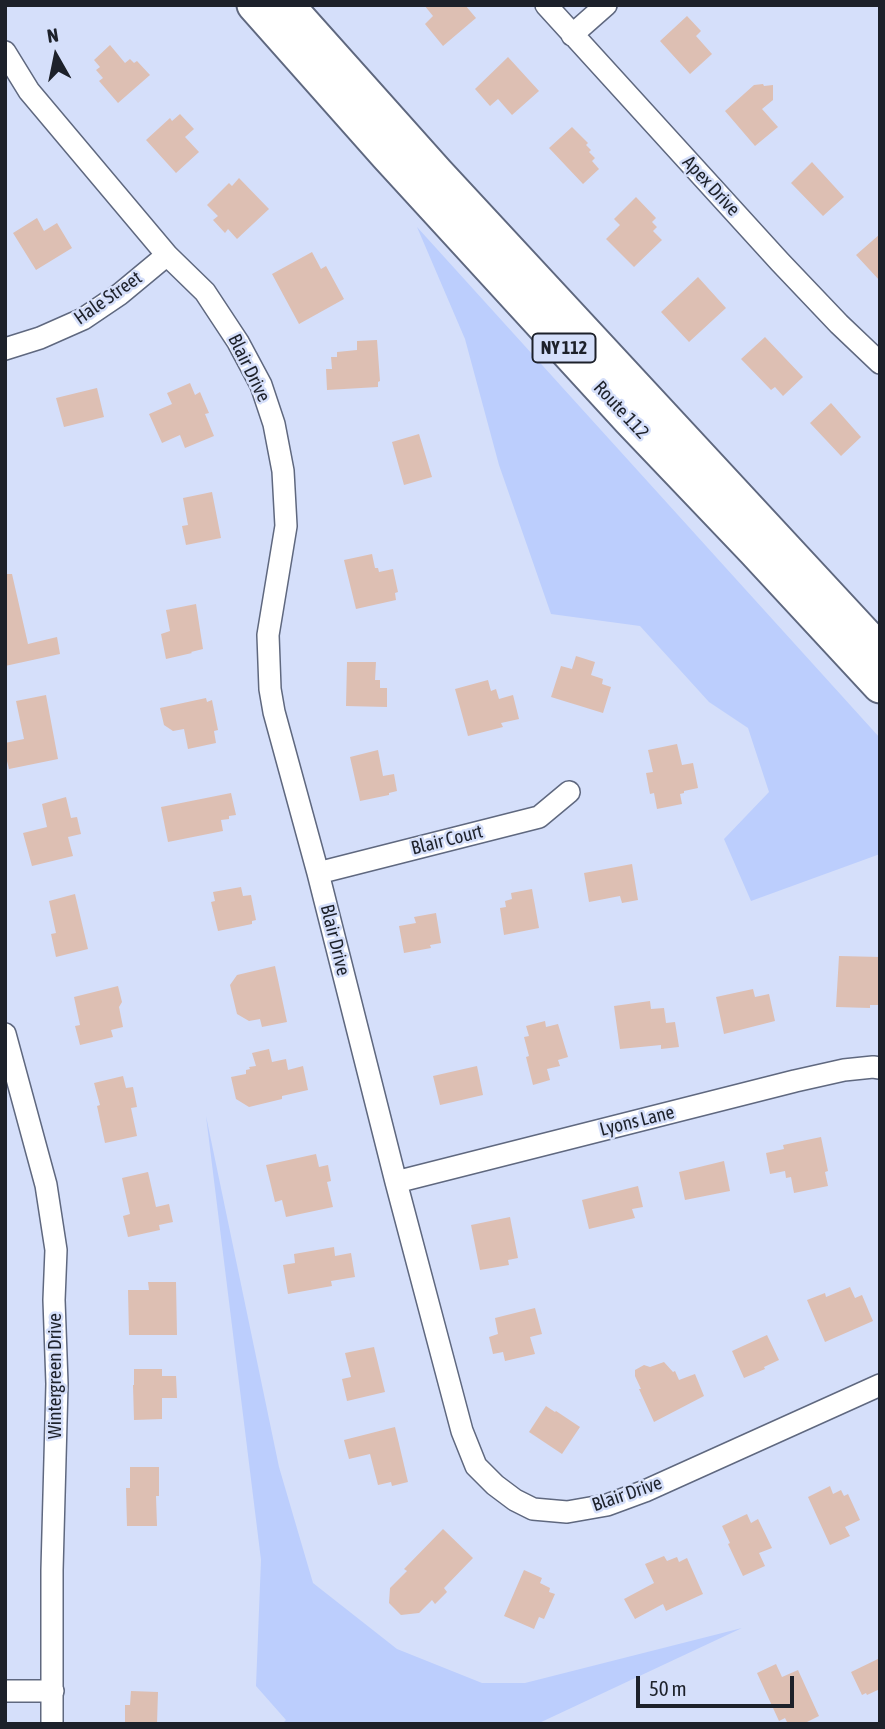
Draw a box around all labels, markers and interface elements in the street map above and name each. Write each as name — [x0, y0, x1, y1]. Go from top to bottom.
north arrow — [21, 21, 91, 91]
text: N — [45, 24, 60, 47]
street label: Apex Drive — [677, 151, 745, 221]
street label: Hale Street — [70, 266, 146, 330]
street label: Blair Drive — [223, 330, 275, 406]
road number: NY 112 — [532, 334, 596, 362]
street label: Route 112 — [588, 376, 654, 444]
street label: Blair Court — [409, 820, 485, 860]
street label: Blair Drive — [315, 902, 355, 978]
street label: Lyons Lane — [597, 1101, 677, 1141]
street label: Wintergreen Drive — [44, 1313, 66, 1439]
street label: Blair Drive — [589, 1471, 665, 1517]
scale bar — [640, 1662, 798, 1706]
text: 50 m — [649, 1676, 687, 1700]

